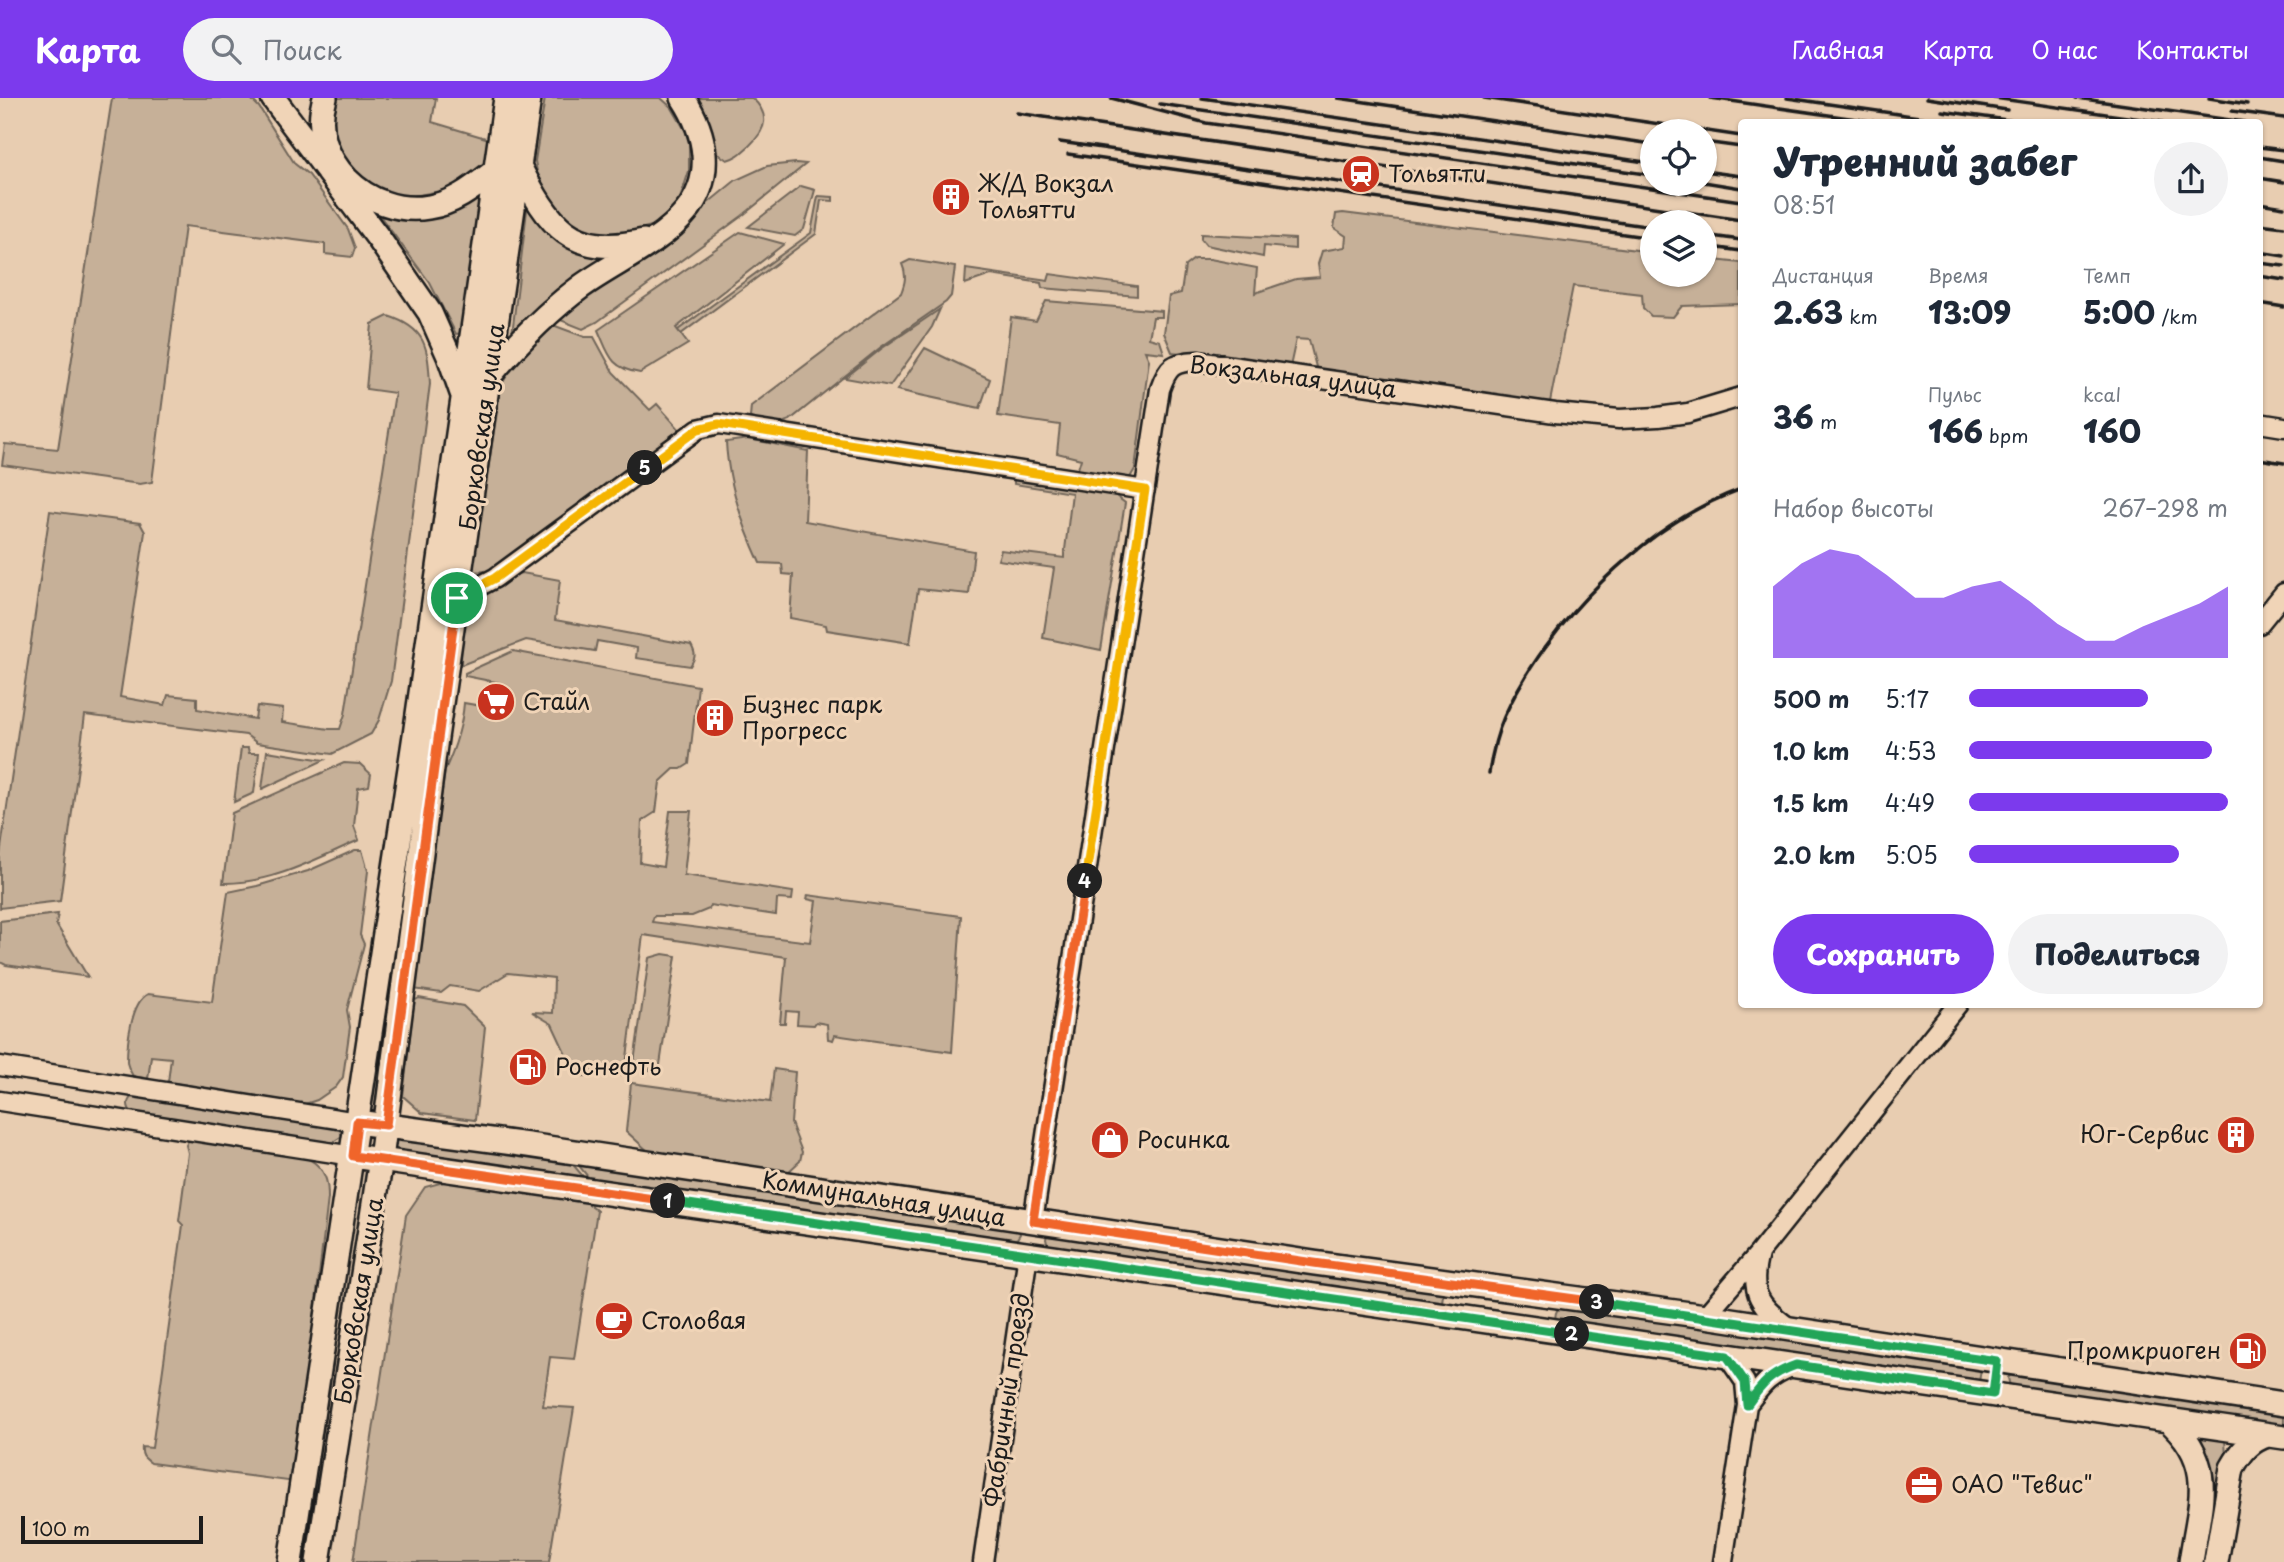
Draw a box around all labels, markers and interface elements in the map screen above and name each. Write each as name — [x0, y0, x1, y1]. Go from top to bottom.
search box — [183, 18, 673, 81]
text: Карта — [35, 24, 141, 74]
icon: search — [207, 30, 245, 68]
text: Поиск — [263, 30, 342, 69]
text: Главная — [1792, 31, 1885, 67]
text: Карта — [1923, 31, 1993, 67]
text: О нас — [2031, 31, 2098, 67]
text: Контакты — [2136, 31, 2249, 67]
map controls — [1640, 119, 1717, 287]
button: locate — [1640, 119, 1717, 196]
text: Утренний забег — [1773, 132, 2077, 189]
button: share — [2154, 142, 2228, 216]
station icon: Тольятти — [1340, 153, 1382, 195]
place label: Тольятти — [1388, 155, 1486, 190]
place label: Ж/Д Вокзал Тольятти — [977, 165, 1114, 226]
building icon: Ж/Д Вокзал Тольятти — [930, 176, 972, 218]
text: 08:51 — [1773, 187, 1835, 222]
button: layers — [1640, 210, 1717, 287]
text: Дистанция — [1773, 261, 1874, 289]
text: Время — [1928, 261, 1989, 289]
text: Темп — [2083, 261, 2131, 289]
text: 2.63 — [1773, 289, 1843, 334]
text: 13:09 — [1928, 289, 2011, 334]
text: 5:00 — [2083, 289, 2155, 334]
text: km — [1843, 302, 1878, 330]
text: /km — [2155, 302, 2198, 330]
street label: Борковская улица — [449, 320, 512, 533]
street label: Вокзальная улица — [1188, 345, 1399, 406]
text: Пульс — [1928, 380, 1982, 408]
text: kcal — [2083, 380, 2121, 408]
text: 36 — [1773, 394, 1814, 439]
text: m — [1814, 407, 1837, 435]
text: 166 — [1928, 408, 1983, 453]
text: 160 — [2083, 408, 2141, 453]
text: bpm — [1983, 421, 2029, 449]
pin: 5 — [628, 450, 662, 486]
text: 5 — [638, 453, 651, 481]
text: Набор высоты — [1773, 490, 1934, 525]
text: 267–298 m — [2102, 490, 2228, 525]
pin — [427, 568, 487, 628]
icon: arrive — [438, 579, 476, 617]
supermarket icon: Стайл — [475, 681, 517, 723]
text: 500 m — [1773, 681, 1850, 716]
text: 5:17 — [1885, 681, 1929, 716]
place label: Стайл — [523, 683, 590, 718]
place label: Бизнес парк Прогресс — [742, 686, 882, 747]
building icon: Бизнес парк Прогресс — [694, 697, 736, 739]
text: 1.0 km — [1773, 733, 1850, 768]
text: 4:53 — [1885, 733, 1936, 768]
text: 1.5 km — [1773, 785, 1849, 820]
text: 4:49 — [1885, 785, 1935, 820]
text: 2.0 km — [1773, 837, 1855, 872]
text: 5:05 — [1885, 837, 1938, 872]
pin: 4 — [1068, 864, 1102, 898]
text: 4 — [1078, 866, 1091, 894]
button: Сохранить — [1773, 914, 1994, 994]
button: Поделиться — [2008, 914, 2228, 994]
fuel station icon: Роснефть — [507, 1046, 549, 1088]
place label: Роснефть — [555, 1048, 661, 1083]
building icon: Юг-Сервис — [2215, 1114, 2257, 1156]
place label: Юг-Сервис — [2080, 1116, 2209, 1151]
shop icon: Росинка — [1089, 1119, 1131, 1161]
place label: Росинка — [1137, 1121, 1230, 1156]
street label: Коммунальная улица — [760, 1161, 1009, 1234]
pin: 1 — [650, 1184, 686, 1218]
text: 1 — [663, 1186, 672, 1214]
street label: Борковская улица — [324, 1194, 391, 1407]
pin: 3 — [1580, 1284, 1614, 1320]
text: 3 — [1590, 1287, 1603, 1315]
street label: Фабричный проезд — [973, 1290, 1038, 1509]
cafe icon: Столовая — [593, 1300, 635, 1342]
place label: Столовая — [641, 1302, 747, 1337]
pin: 2 — [1554, 1316, 1590, 1352]
text: 2 — [1565, 1319, 1578, 1347]
fuel station icon: Промкриоген — [2227, 1330, 2269, 1372]
place label: Промкриоген — [2067, 1332, 2221, 1367]
office icon: ОАО "Тевис" — [1903, 1464, 1945, 1506]
place label: ОАО "Тевис" — [1951, 1466, 2093, 1501]
scale bar — [21, 1513, 203, 1545]
text: 100 m — [32, 1514, 90, 1542]

